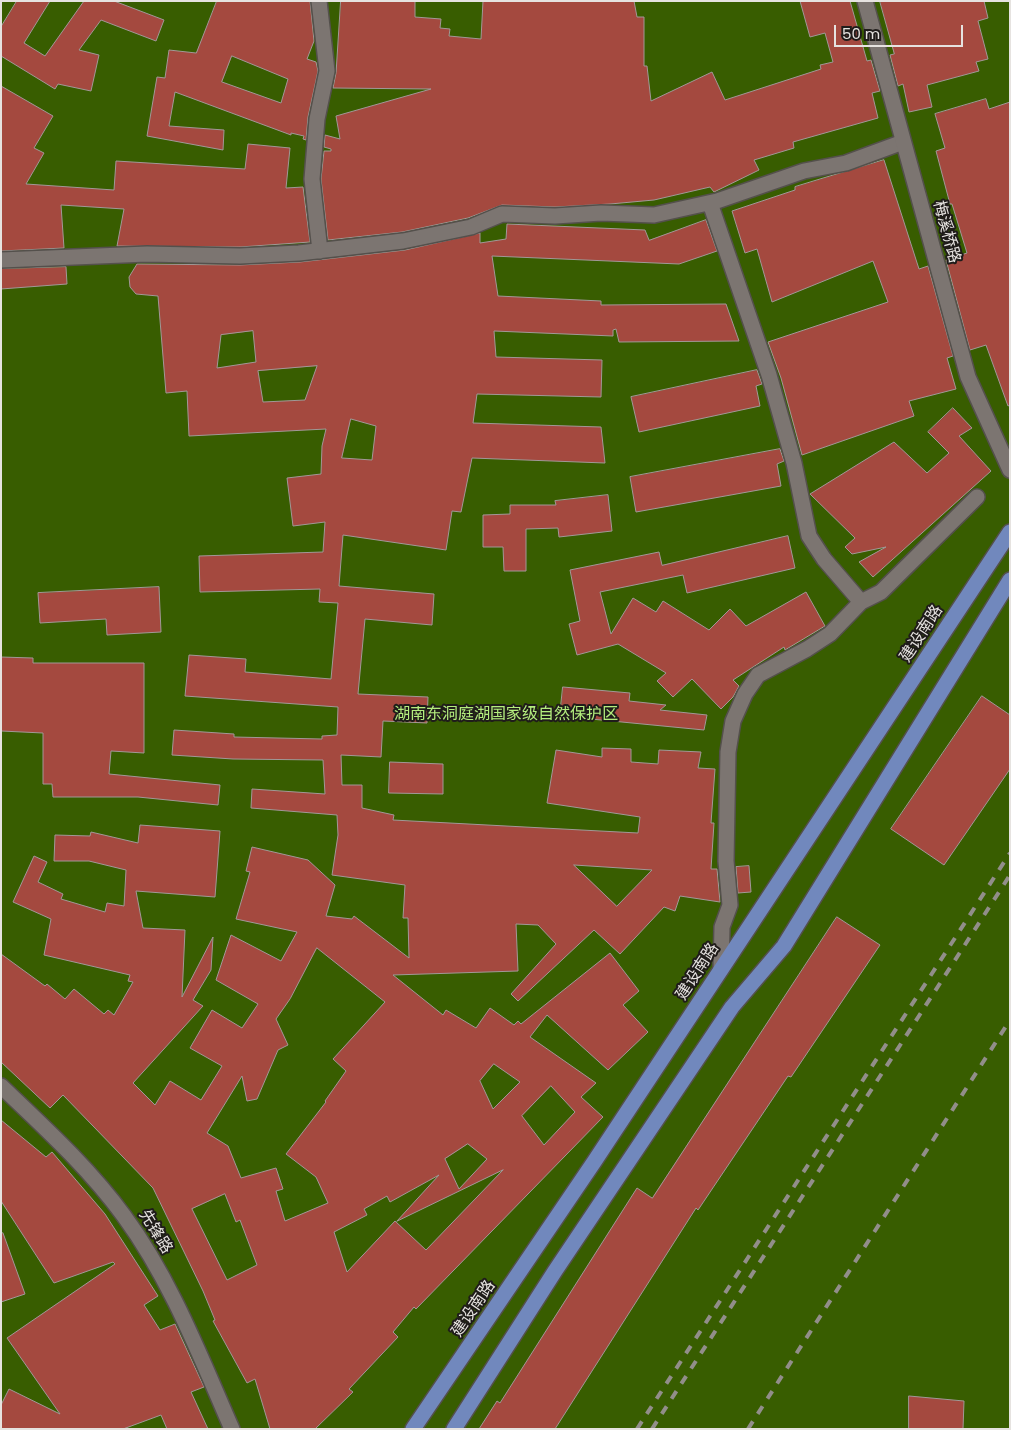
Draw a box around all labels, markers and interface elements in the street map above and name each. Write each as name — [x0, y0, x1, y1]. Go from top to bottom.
scale bar — [836, 15, 965, 47]
text: 50 m — [842, 23, 880, 44]
street label: 梅溪桥路 — [928, 199, 964, 265]
street label: 建设南路 — [897, 602, 947, 666]
park label: 湖南东洞庭湖国家级自然保护区 — [394, 705, 618, 725]
street label: 建设南路 — [673, 940, 723, 1004]
street label: 先锋路 — [134, 1207, 176, 1257]
street label: 建设南路 — [448, 1277, 500, 1341]

